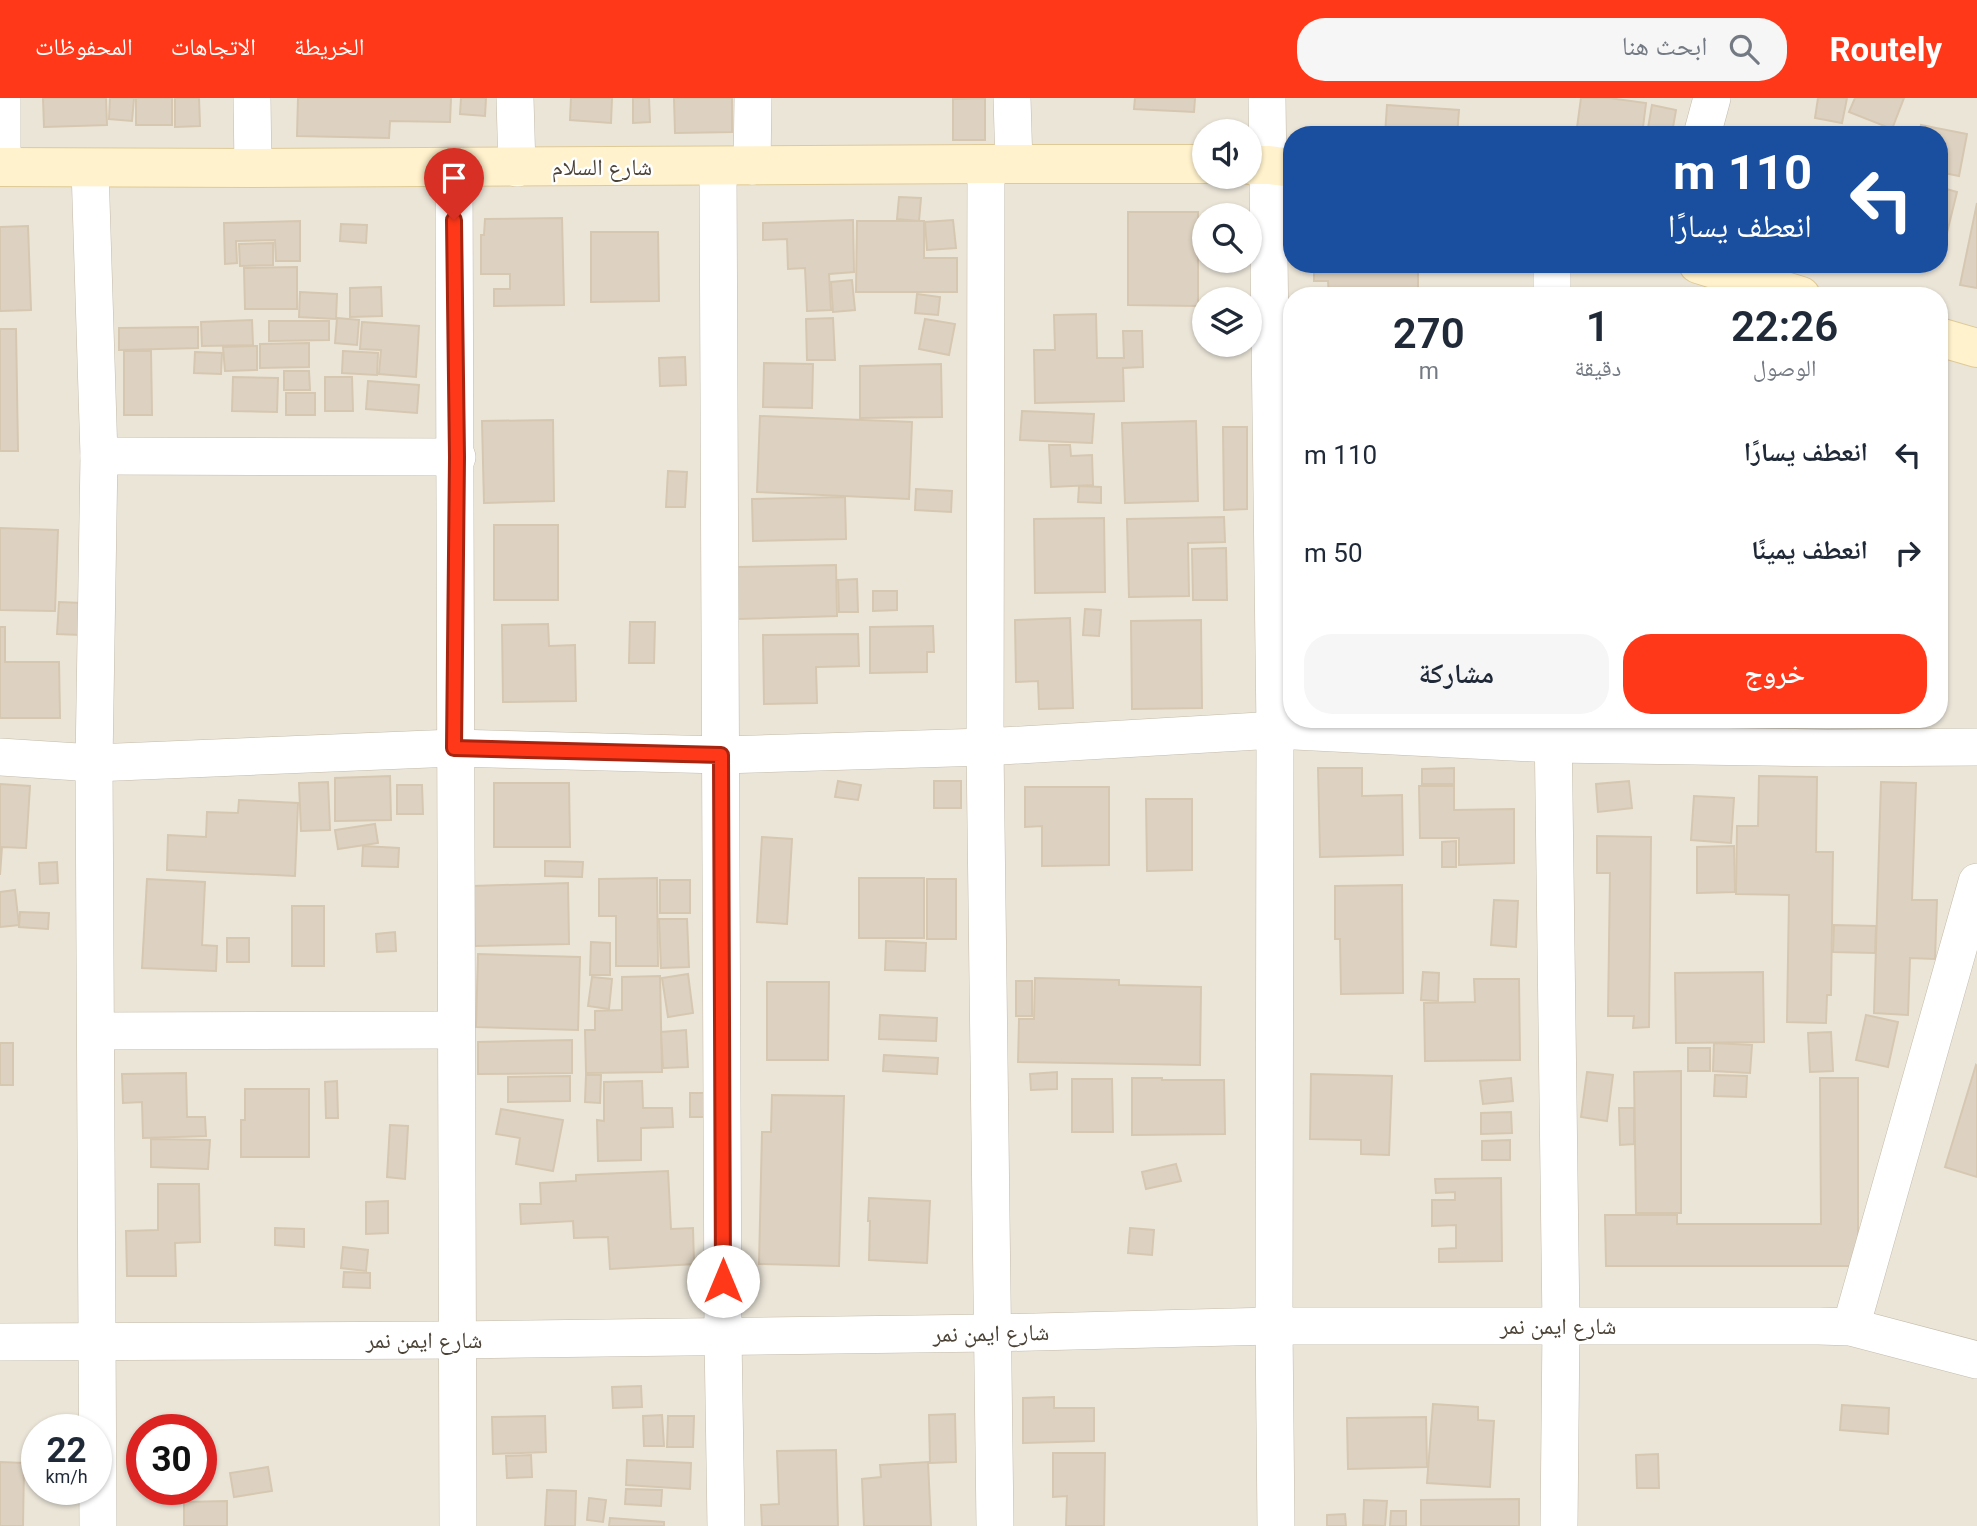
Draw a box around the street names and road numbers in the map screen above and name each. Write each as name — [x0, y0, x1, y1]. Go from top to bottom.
street label: شارع السلام — [552, 154, 652, 183]
street label: شارع ايمن نمر — [1499, 1313, 1616, 1341]
street label: شارع ايمن نمر — [931, 1319, 1050, 1349]
street label: شارع ايمن نمر — [365, 1327, 482, 1355]

